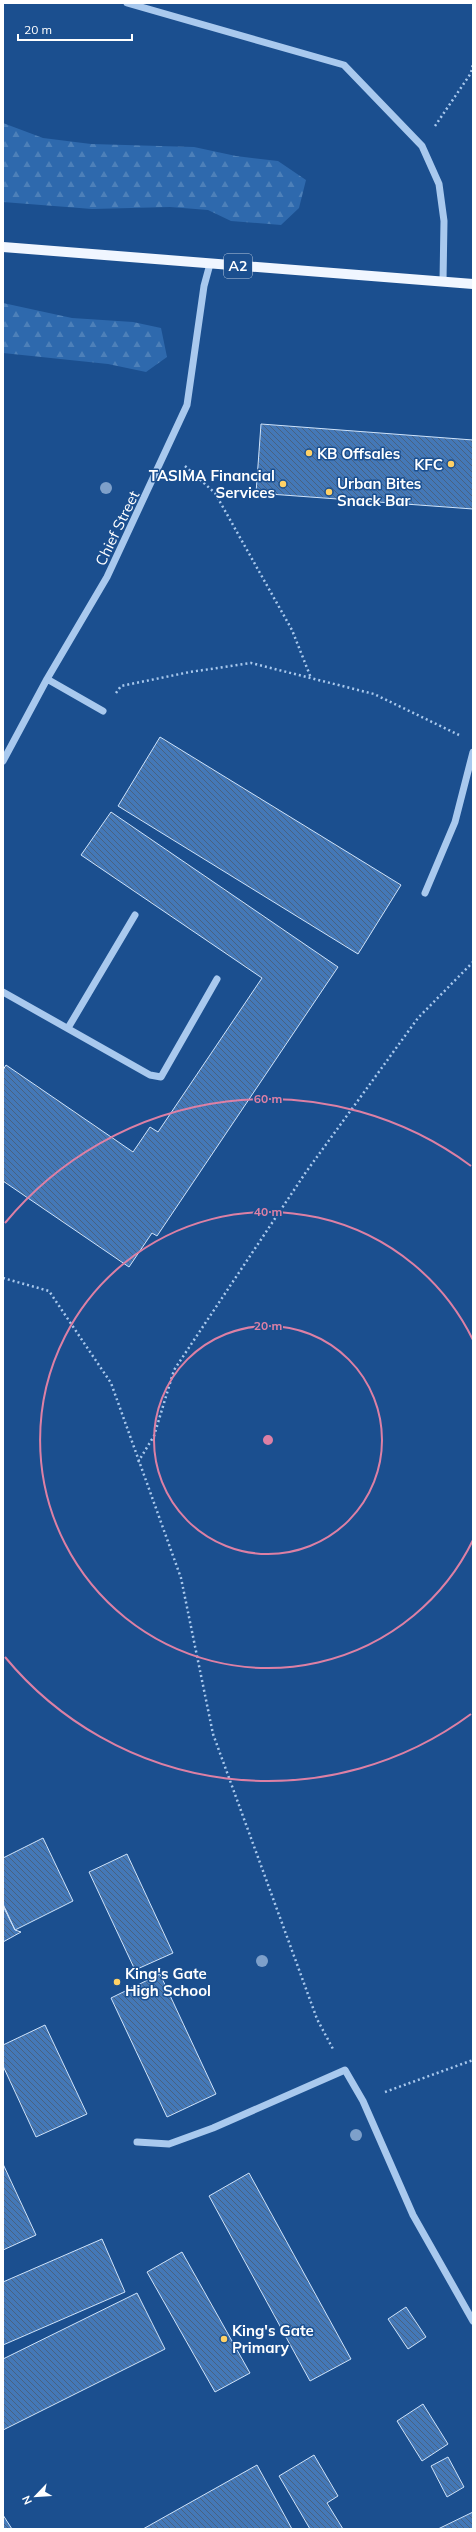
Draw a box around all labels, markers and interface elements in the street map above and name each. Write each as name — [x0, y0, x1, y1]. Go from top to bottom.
scale bar — [18, 16, 132, 42]
text: 20 m — [24, 22, 52, 37]
road number: A2 — [224, 254, 252, 278]
place label: KB Offsales — [317, 444, 400, 463]
marker: KB Offsales — [304, 448, 314, 458]
place label: KFC — [414, 455, 443, 474]
marker: KFC — [446, 459, 456, 469]
place label: TASIMA Financial Services — [149, 466, 275, 502]
place label: Urban Bites Snack Bar — [337, 474, 421, 510]
marker: TASIMA Financial Services — [278, 479, 288, 489]
street label: Chief Street — [91, 487, 143, 569]
marker: Urban Bites Snack Bar — [324, 487, 334, 497]
text: 60 m — [254, 1091, 282, 1106]
text: 40 m — [254, 1204, 282, 1219]
text: 20 m — [254, 1318, 282, 1333]
centre of rings — [261, 1433, 275, 1447]
place label: King's Gate High School — [125, 1964, 211, 2000]
marker: King's Gate High School — [112, 1977, 122, 1987]
place label: King's Gate Primary — [232, 2321, 314, 2357]
marker: King's Gate Primary — [219, 2334, 229, 2344]
north arrow — [16, 2476, 56, 2516]
text: N — [19, 2494, 35, 2507]

